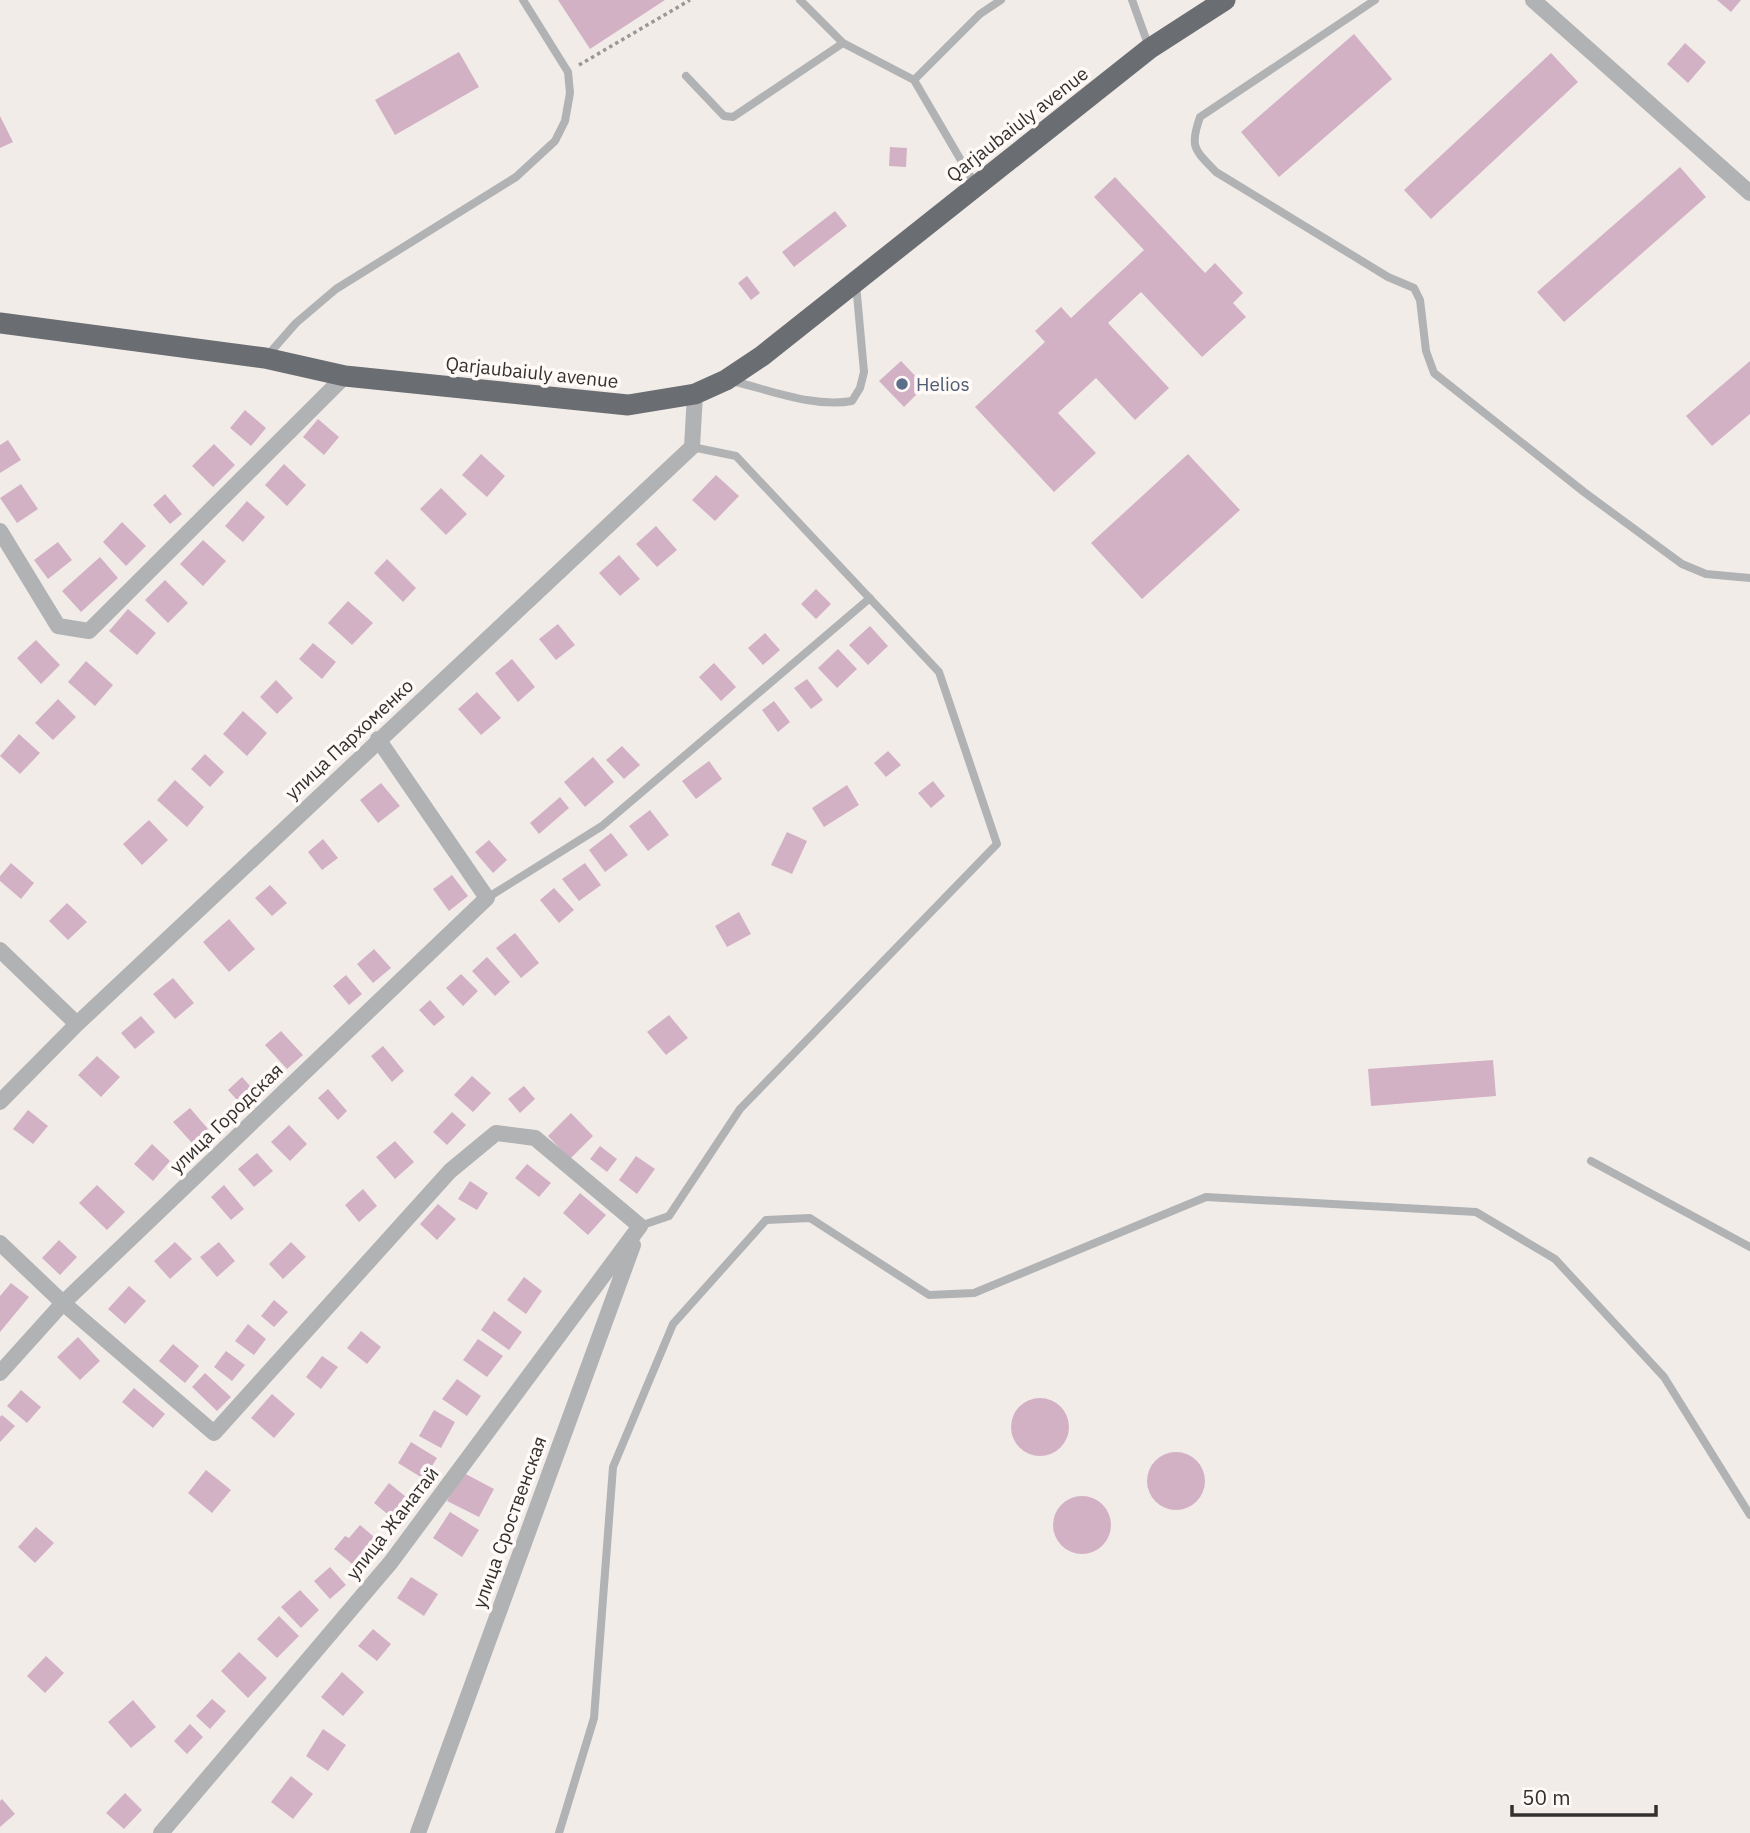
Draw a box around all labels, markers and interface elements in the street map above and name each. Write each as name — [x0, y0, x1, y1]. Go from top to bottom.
street label: Qarjaubaiuly avenue — [941, 61, 1093, 187]
street label: Qarjaubaiuly avenue — [444, 351, 620, 393]
place label: Helios — [916, 372, 970, 396]
marker: Helios — [894, 376, 910, 392]
street label: улица Пархоменко — [280, 673, 418, 805]
street label: улица Городская — [164, 1058, 288, 1178]
street label: улица Сроственская — [467, 1433, 551, 1611]
street label: улица Жанатай — [340, 1462, 444, 1584]
scale bar — [1512, 1773, 1656, 1817]
text: 50 m — [1522, 1783, 1571, 1811]

